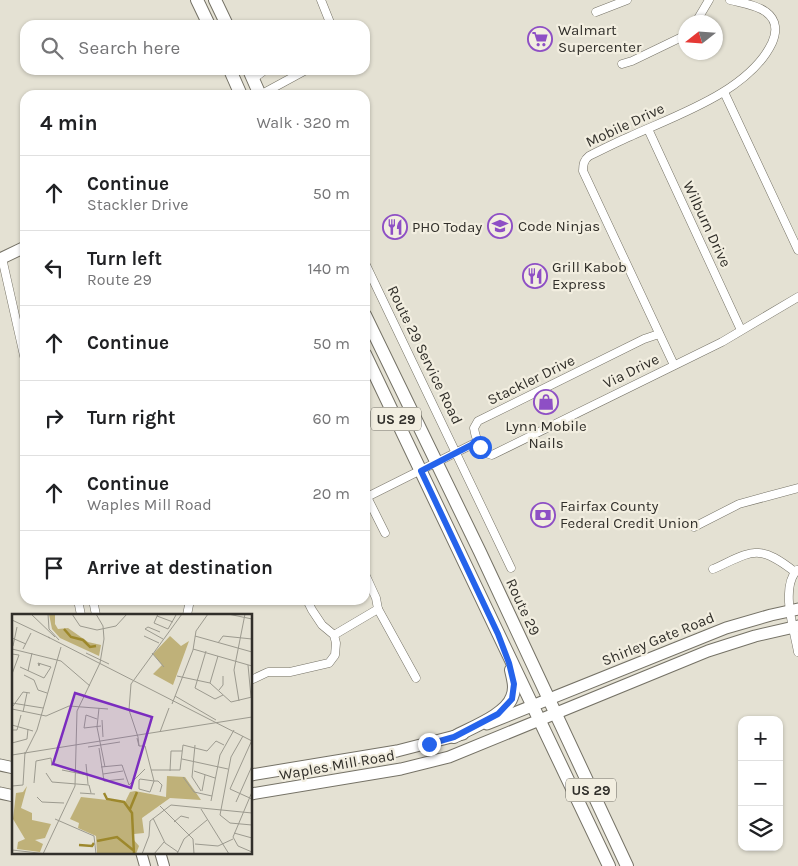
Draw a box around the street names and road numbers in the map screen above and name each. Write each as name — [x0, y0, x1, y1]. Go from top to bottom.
street label: Mobile Drive — [583, 99, 667, 151]
street label: Wilburn Drive — [679, 178, 735, 270]
street label: Route 29 Service Road — [384, 283, 466, 427]
street label: Via Drive — [600, 350, 662, 392]
street label: Stackler Drive — [484, 351, 578, 409]
road number: US 29 — [371, 408, 421, 430]
street label: Route 29 — [502, 576, 544, 638]
street label: Shirley Gate Road — [599, 608, 717, 670]
street label: Waples Mill Road — [278, 746, 396, 784]
road number: US 29 — [566, 778, 616, 802]

